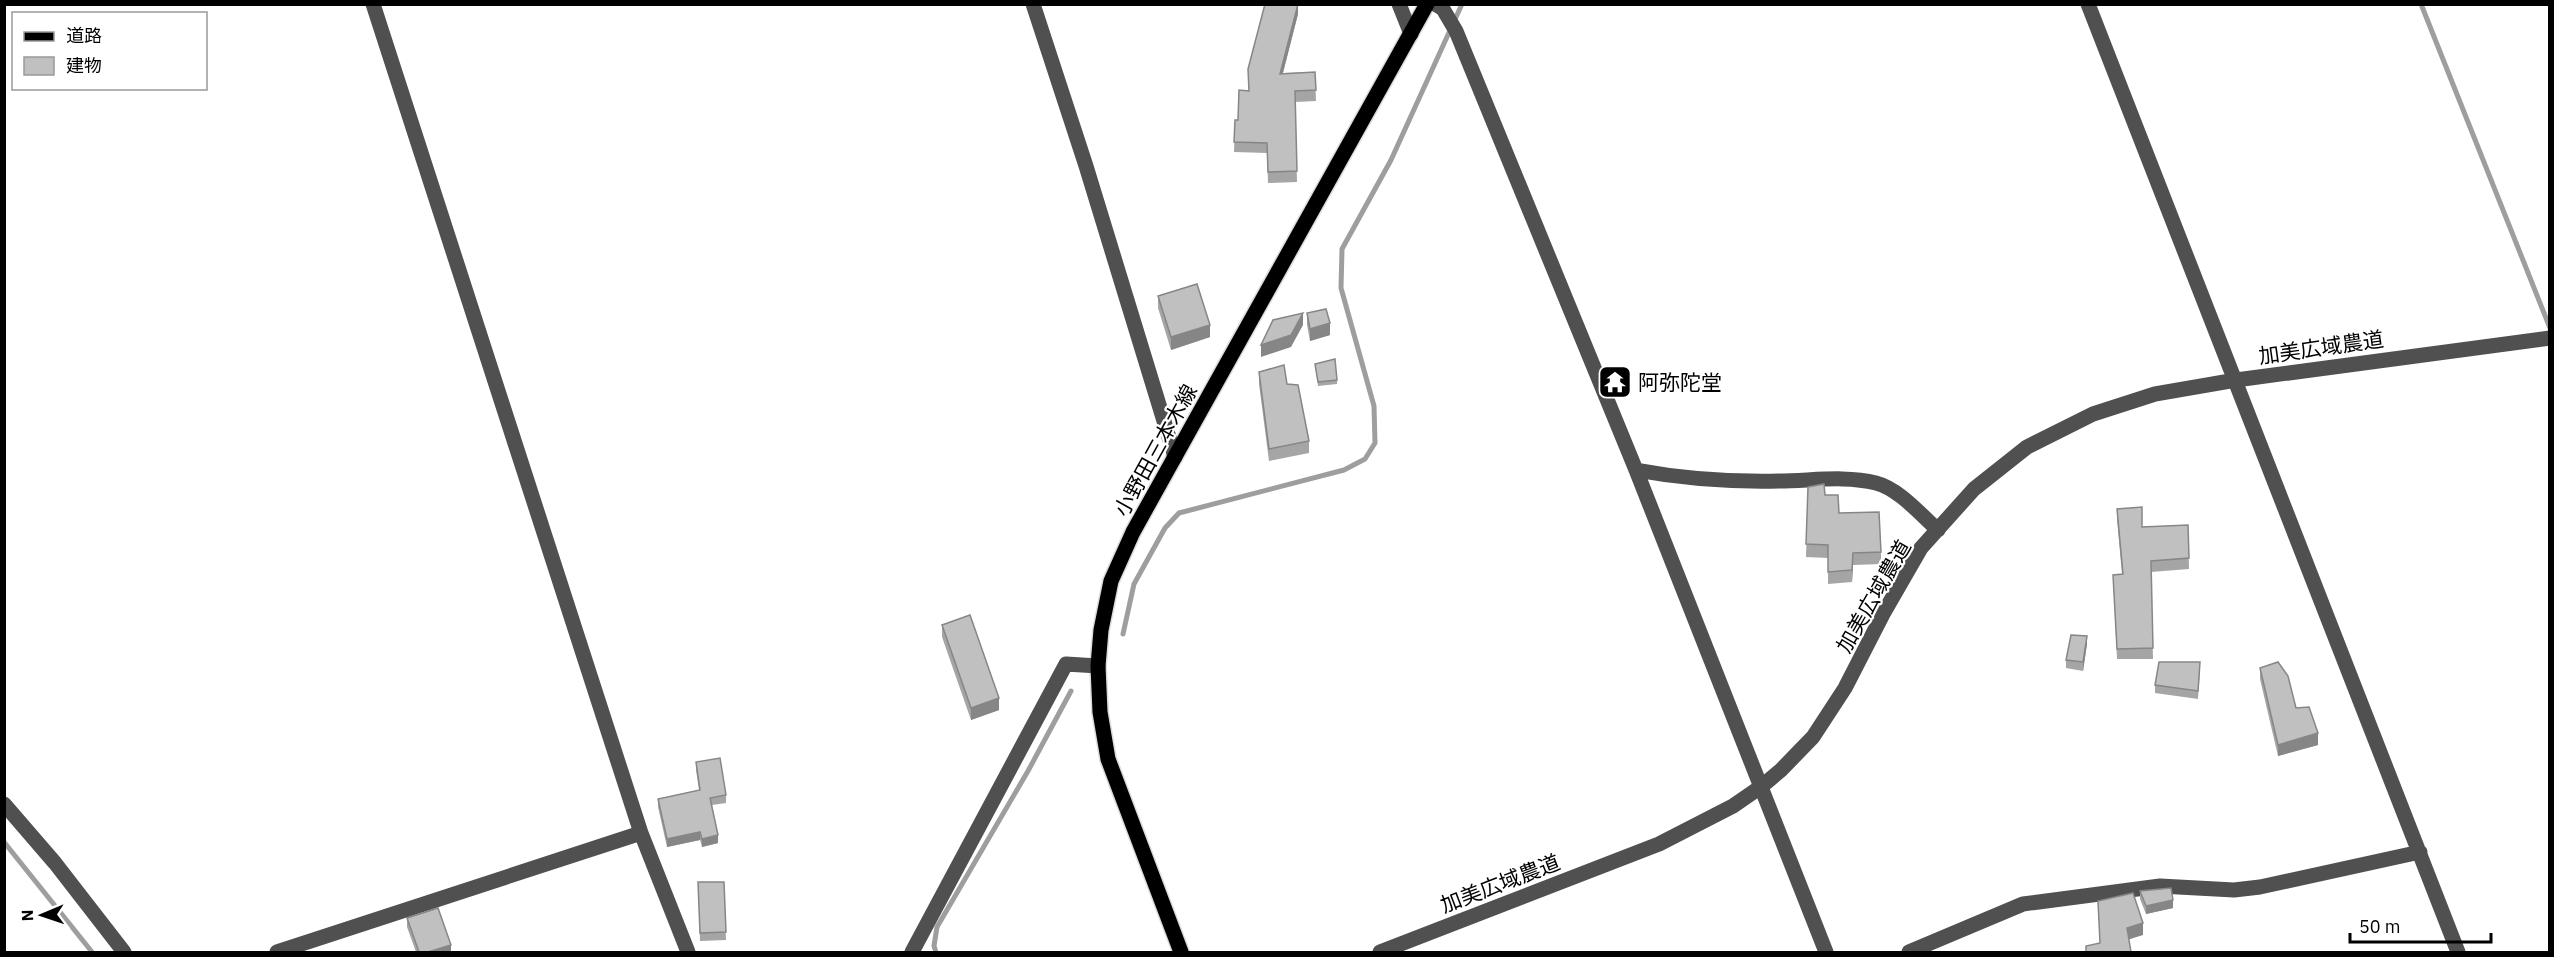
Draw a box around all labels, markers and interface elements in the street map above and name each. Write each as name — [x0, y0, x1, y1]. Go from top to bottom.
legend — [12, 12, 207, 90]
text: 道路 — [66, 24, 102, 47]
text: 建物 — [66, 54, 102, 77]
street label: 加美広域農道 — [2257, 324, 2385, 370]
temple icon: 阿弥陀堂 — [1597, 364, 1633, 400]
place label: 阿弥陀堂 — [1638, 368, 1722, 396]
street label: 小野田三本木線 — [1107, 379, 1203, 521]
street label: 加美広域農道 — [1829, 534, 1917, 658]
street label: 加美広域農道 — [1436, 847, 1564, 919]
north arrow — [12, 885, 72, 945]
scale bar — [2350, 906, 2491, 944]
text: N — [17, 909, 37, 922]
text: 50 m — [2359, 915, 2401, 938]

